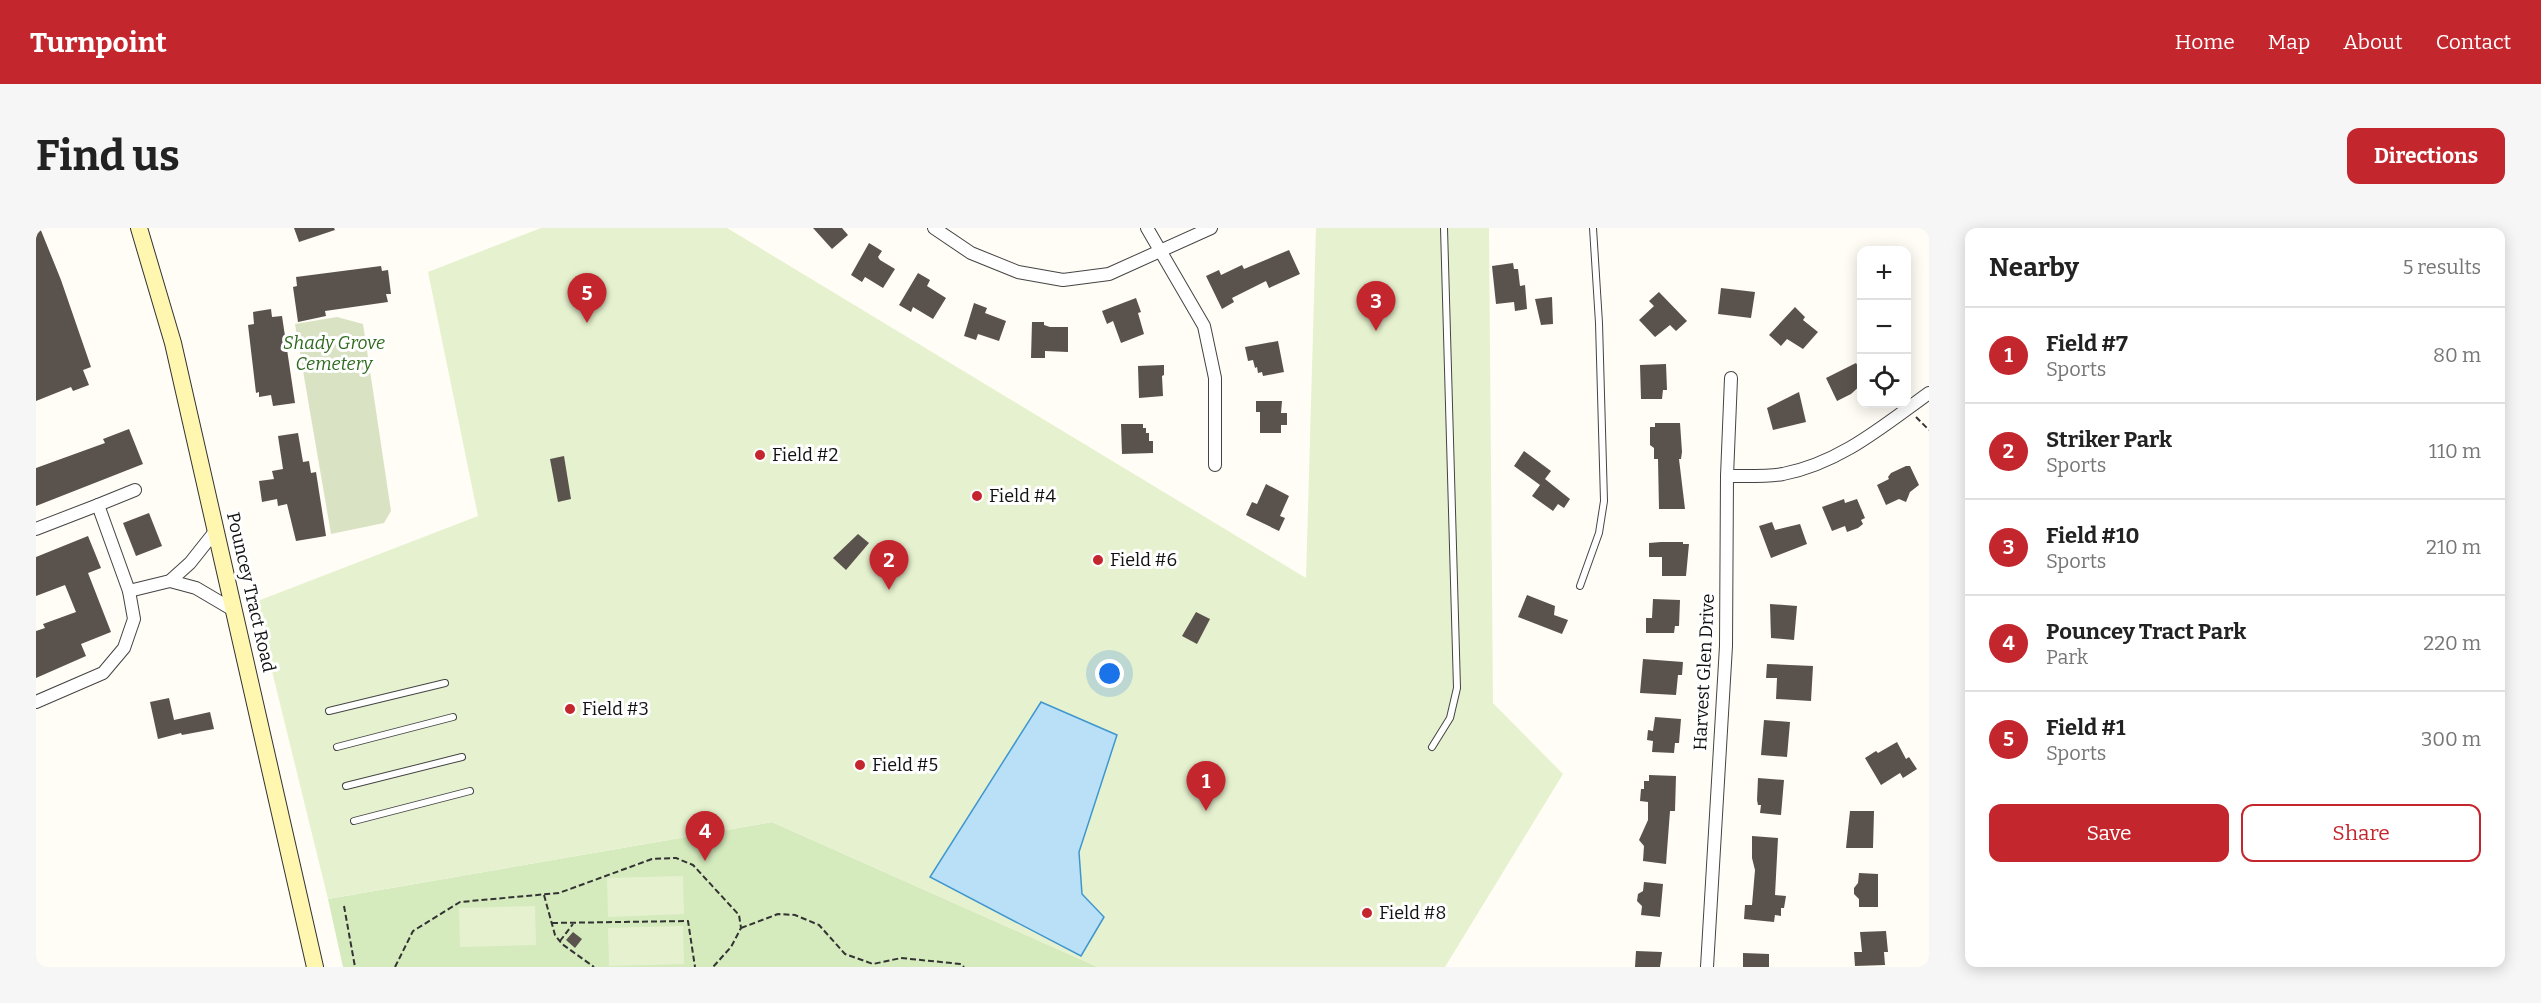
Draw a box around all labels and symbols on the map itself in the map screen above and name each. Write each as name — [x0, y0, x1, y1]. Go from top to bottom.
pin: 5 — [568, 274, 606, 323]
pin: 3 — [1356, 282, 1396, 331]
park label: Shady Grove Cemetery — [283, 332, 385, 375]
place label: Field #2 — [772, 444, 838, 466]
marker: Field #2 — [753, 448, 767, 462]
place label: Field #4 — [989, 485, 1057, 507]
marker: Field #4 — [970, 489, 984, 503]
street label: Pouncey Tract Road — [222, 510, 280, 674]
pin: 2 — [870, 540, 908, 590]
place label: Field #6 — [1110, 549, 1177, 571]
marker: Field #6 — [1091, 553, 1105, 567]
street label: Harvest Glen Drive — [1689, 593, 1719, 751]
your location — [1095, 659, 1124, 688]
place label: Field #3 — [582, 698, 649, 720]
marker: Field #3 — [563, 702, 577, 716]
place label: Field #5 — [872, 754, 938, 776]
marker: Field #5 — [853, 758, 867, 772]
pin: 1 — [1186, 762, 1226, 811]
pin: 4 — [686, 812, 724, 861]
place label: Field #8 — [1379, 902, 1446, 924]
marker: Field #8 — [1360, 906, 1374, 920]

